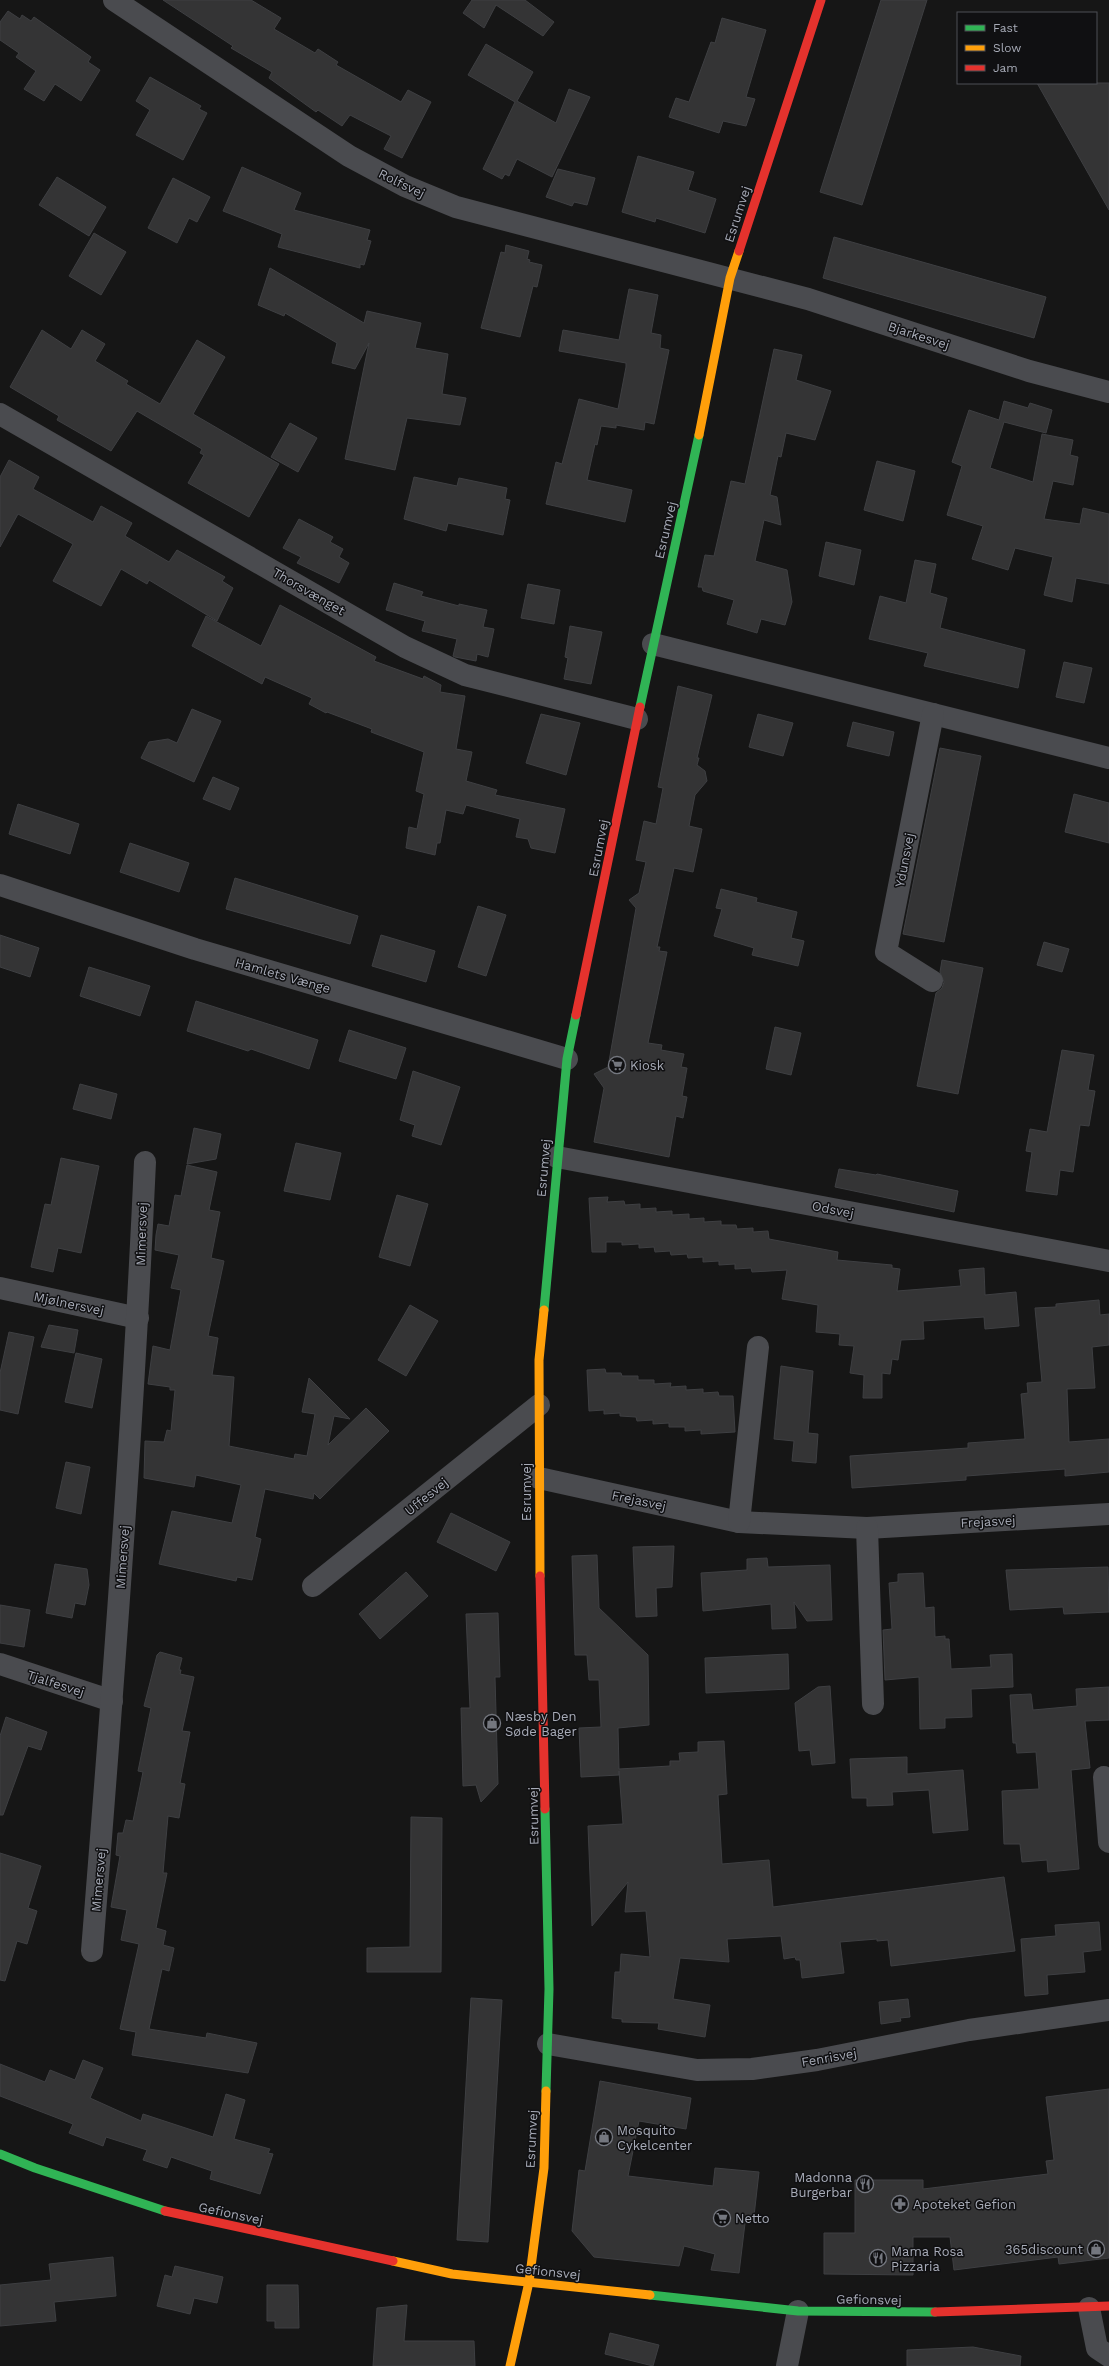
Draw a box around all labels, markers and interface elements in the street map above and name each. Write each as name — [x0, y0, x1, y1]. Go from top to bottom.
legend — [957, 12, 1097, 84]
text: Fast — [993, 21, 1018, 35]
text: Slow — [993, 41, 1021, 55]
text: Jam — [993, 61, 1018, 75]
street label: Rolfsvej — [376, 166, 427, 201]
street label: Esrumvej — [721, 184, 754, 244]
street label: Bjarkesvej — [886, 319, 951, 352]
street label: Esrumvej — [652, 500, 679, 560]
street label: Thorsvænget — [270, 565, 348, 618]
street label: Esrumvej — [586, 818, 611, 878]
street label: Ydunsvej — [892, 832, 917, 889]
street label: Hamlets Vænge — [233, 955, 332, 996]
supermarket icon: Kiosk — [607, 1055, 627, 1075]
place label: Kiosk — [630, 1058, 665, 1073]
street label: Esrumvej — [533, 1138, 554, 1198]
street label: Odsvej — [811, 1198, 855, 1221]
street label: Mimersvej — [133, 1202, 150, 1266]
street label: Mjølnersvej — [32, 1289, 105, 1318]
street label: Esrumvej — [519, 1463, 534, 1521]
street label: Uffesvej — [402, 1474, 451, 1518]
street label: Frejasvej — [610, 1487, 667, 1514]
street label: Frejasvej — [960, 1513, 1016, 1530]
street label: Mimersvej — [113, 1525, 132, 1589]
street label: Tjalfesvej — [25, 1667, 86, 1700]
place label: Næsby Den Søde Bager — [505, 1709, 577, 1739]
shop icon: Næsby Den Søde Bager — [482, 1713, 502, 1733]
street label: Esrumvej — [525, 1787, 542, 1845]
street label: Mimersvej — [88, 1848, 109, 1913]
street label: Fenrisvej — [800, 2045, 858, 2070]
street label: Esrumvej — [522, 2109, 541, 2169]
place label: Mosquito Cykelcenter — [617, 2123, 692, 2153]
shop icon: Mosquito Cykelcenter — [594, 2127, 614, 2147]
place label: Madonna Burgerbar — [790, 2170, 853, 2200]
restaurant icon: Madonna Burgerbar — [855, 2174, 875, 2194]
pharmacy icon: Apoteket Gefion — [890, 2194, 910, 2214]
place label: Apoteket Gefion — [913, 2197, 1016, 2212]
street label: Gefionsvej — [197, 2199, 265, 2228]
supermarket icon: Netto — [712, 2208, 732, 2228]
place label: Netto — [735, 2211, 770, 2226]
shop icon: 365discount — [1086, 2239, 1106, 2259]
place label: 365discount — [1005, 2242, 1084, 2257]
place label: Mama Rosa Pizzaria — [891, 2244, 964, 2274]
restaurant icon: Mama Rosa Pizzaria — [868, 2248, 888, 2268]
street label: Gefionsvej — [515, 2261, 581, 2282]
street label: Gefionsvej — [836, 2291, 902, 2308]

